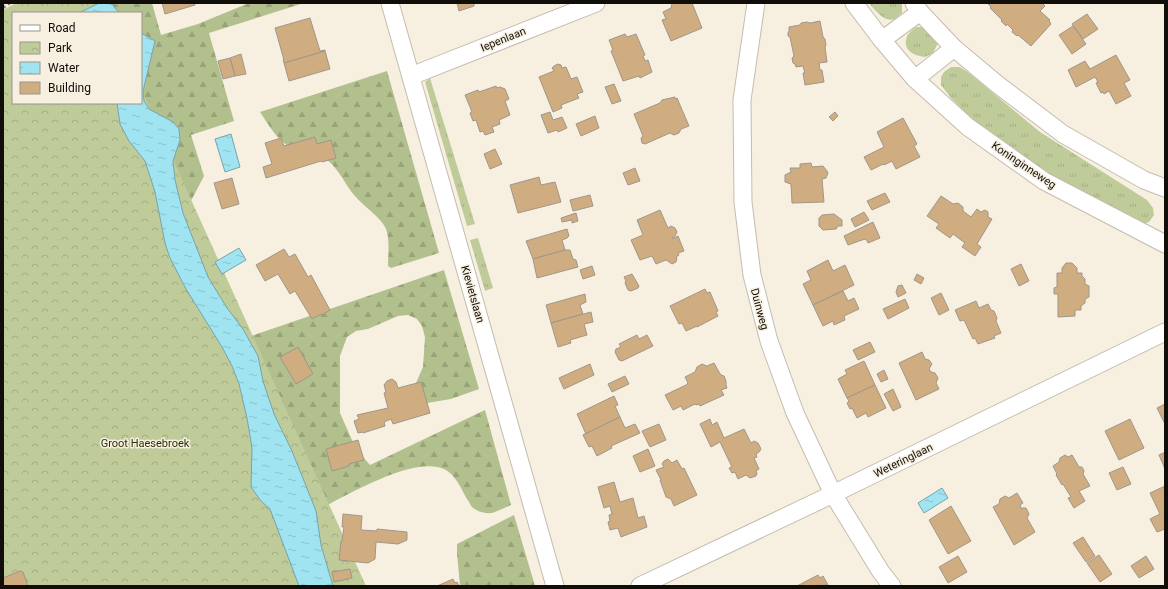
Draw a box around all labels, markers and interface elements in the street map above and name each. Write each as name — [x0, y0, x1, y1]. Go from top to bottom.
legend — [12, 12, 142, 104]
text: Road — [48, 21, 76, 35]
street label: Iepenlaan — [479, 25, 528, 54]
text: Park — [48, 41, 73, 55]
text: Water — [48, 61, 79, 75]
text: Building — [48, 81, 91, 95]
street label: Koninginneweg — [989, 139, 1058, 192]
street label: Kievietslaan — [458, 264, 487, 324]
street label: Duinweg — [748, 287, 771, 331]
park label: Groot Haesebroek — [101, 437, 190, 450]
street label: Weteringlaan — [872, 441, 935, 480]

